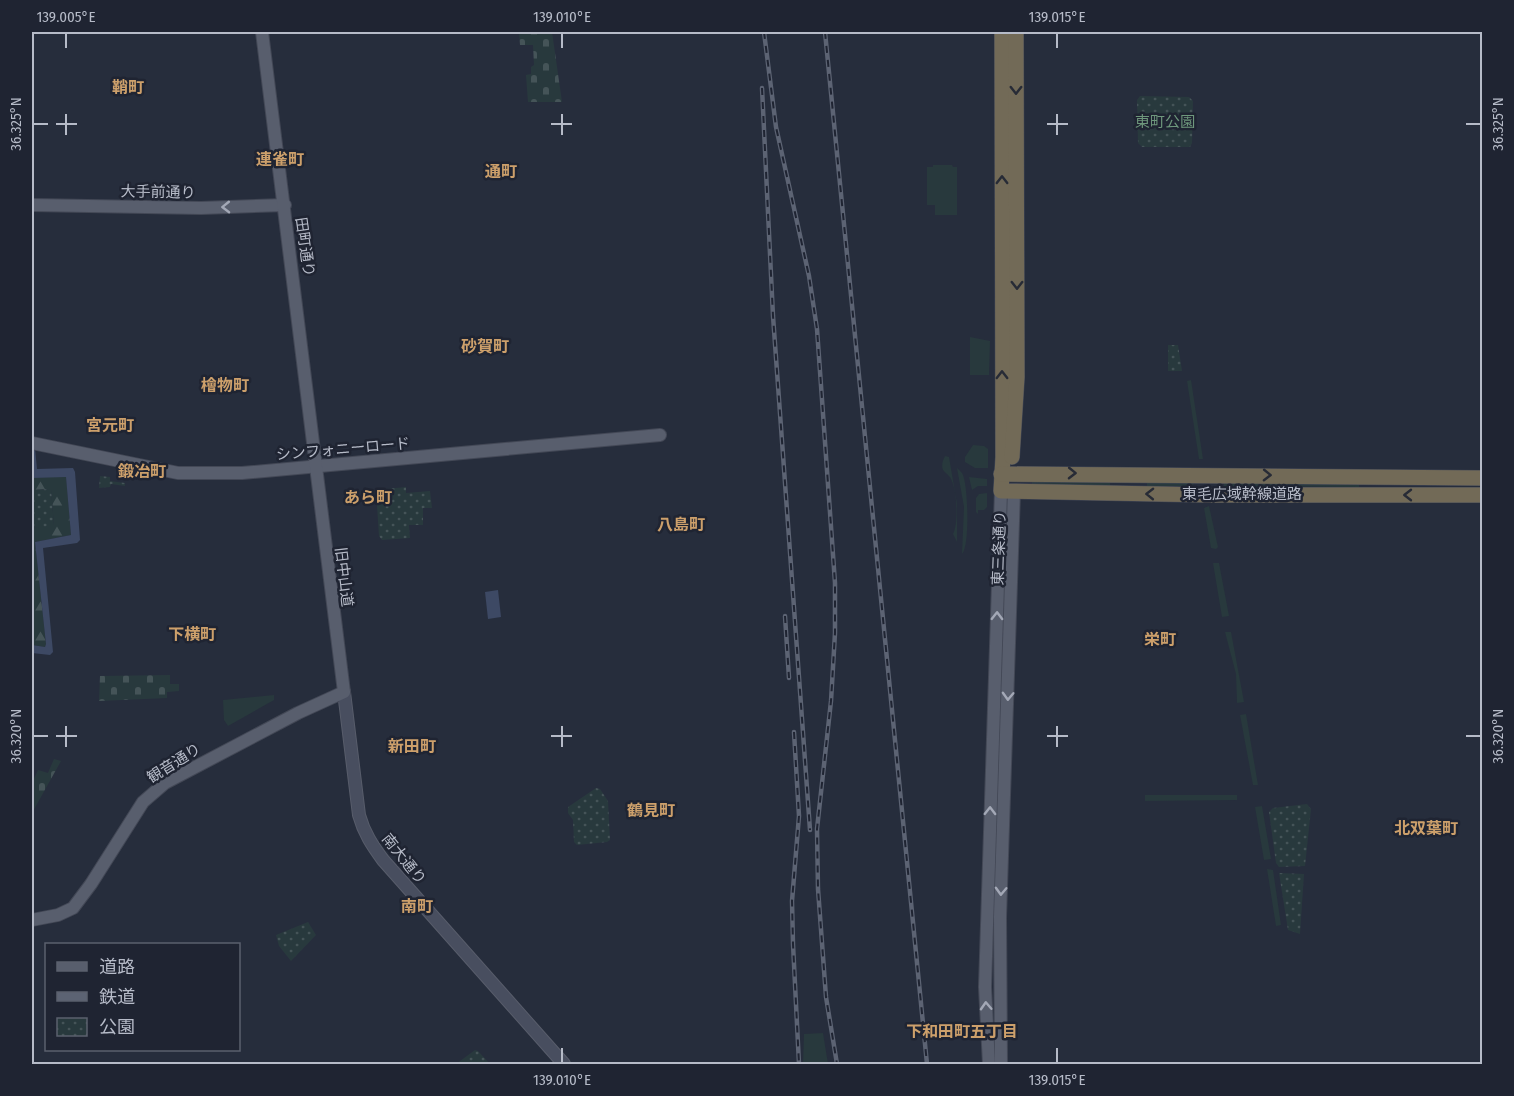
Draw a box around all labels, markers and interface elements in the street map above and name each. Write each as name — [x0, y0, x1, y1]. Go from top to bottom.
text: 139.005°E — [36, 8, 96, 26]
text: 139.010°E — [533, 8, 591, 26]
text: 139.015°E — [1029, 8, 1085, 26]
district label: 鞘町 — [112, 78, 144, 97]
one-way arrow — [1010, 85, 1022, 94]
text: 36.325°N — [7, 97, 25, 151]
text: 36.325°N — [1489, 97, 1507, 151]
park label: 東町公園 — [1135, 113, 1195, 131]
district label: 連雀町 — [256, 150, 304, 169]
district label: 通町 — [485, 162, 517, 181]
one-way arrow — [996, 175, 1008, 184]
street label: 大手前通り — [120, 182, 196, 202]
one-way arrow — [222, 201, 231, 213]
street label: 田町通り — [292, 216, 318, 278]
one-way arrow — [1011, 280, 1023, 289]
district label: 砂賀町 — [461, 337, 509, 356]
one-way arrow — [996, 370, 1008, 379]
district label: 檜物町 — [201, 376, 249, 395]
district label: 宮元町 — [86, 416, 134, 435]
street label: シンフォニーロード — [275, 434, 411, 464]
district label: 鍛冶町 — [117, 462, 166, 481]
one-way arrow — [1068, 467, 1077, 479]
one-way arrow — [1263, 469, 1272, 481]
street label: 東毛広域幹線道路 — [1182, 485, 1302, 503]
district label: あら町 — [344, 488, 392, 507]
one-way arrow — [1146, 488, 1155, 500]
one-way arrow — [1404, 489, 1413, 501]
street label: 東三条通り — [989, 510, 1009, 586]
district label: 八島町 — [657, 515, 705, 534]
street label: 旧中山道 — [331, 546, 357, 608]
one-way arrow — [991, 612, 1003, 621]
district label: 下横町 — [168, 625, 216, 644]
district label: 栄町 — [1144, 630, 1176, 649]
one-way arrow — [1001, 692, 1014, 701]
text: 36.320°N — [7, 709, 25, 763]
text: 36.320°N — [1489, 709, 1507, 763]
district label: 新田町 — [388, 737, 436, 756]
street label: 観音通り — [144, 739, 204, 787]
district label: 鶴見町 — [627, 801, 675, 820]
one-way arrow — [983, 807, 996, 816]
district label: 北双葉町 — [1394, 819, 1458, 838]
street label: 南大通り — [378, 830, 430, 888]
one-way arrow — [994, 887, 1007, 896]
district label: 南町 — [401, 897, 433, 916]
legend — [45, 943, 240, 1051]
text: 道路 — [99, 956, 135, 978]
text: 鉄道 — [99, 986, 135, 1008]
one-way arrow — [980, 1002, 993, 1011]
text: 公園 — [99, 1016, 135, 1038]
district label: 下和田町五丁目 — [906, 1022, 1018, 1041]
text: 139.010°E — [533, 1071, 591, 1089]
text: 139.015°E — [1029, 1071, 1085, 1089]

